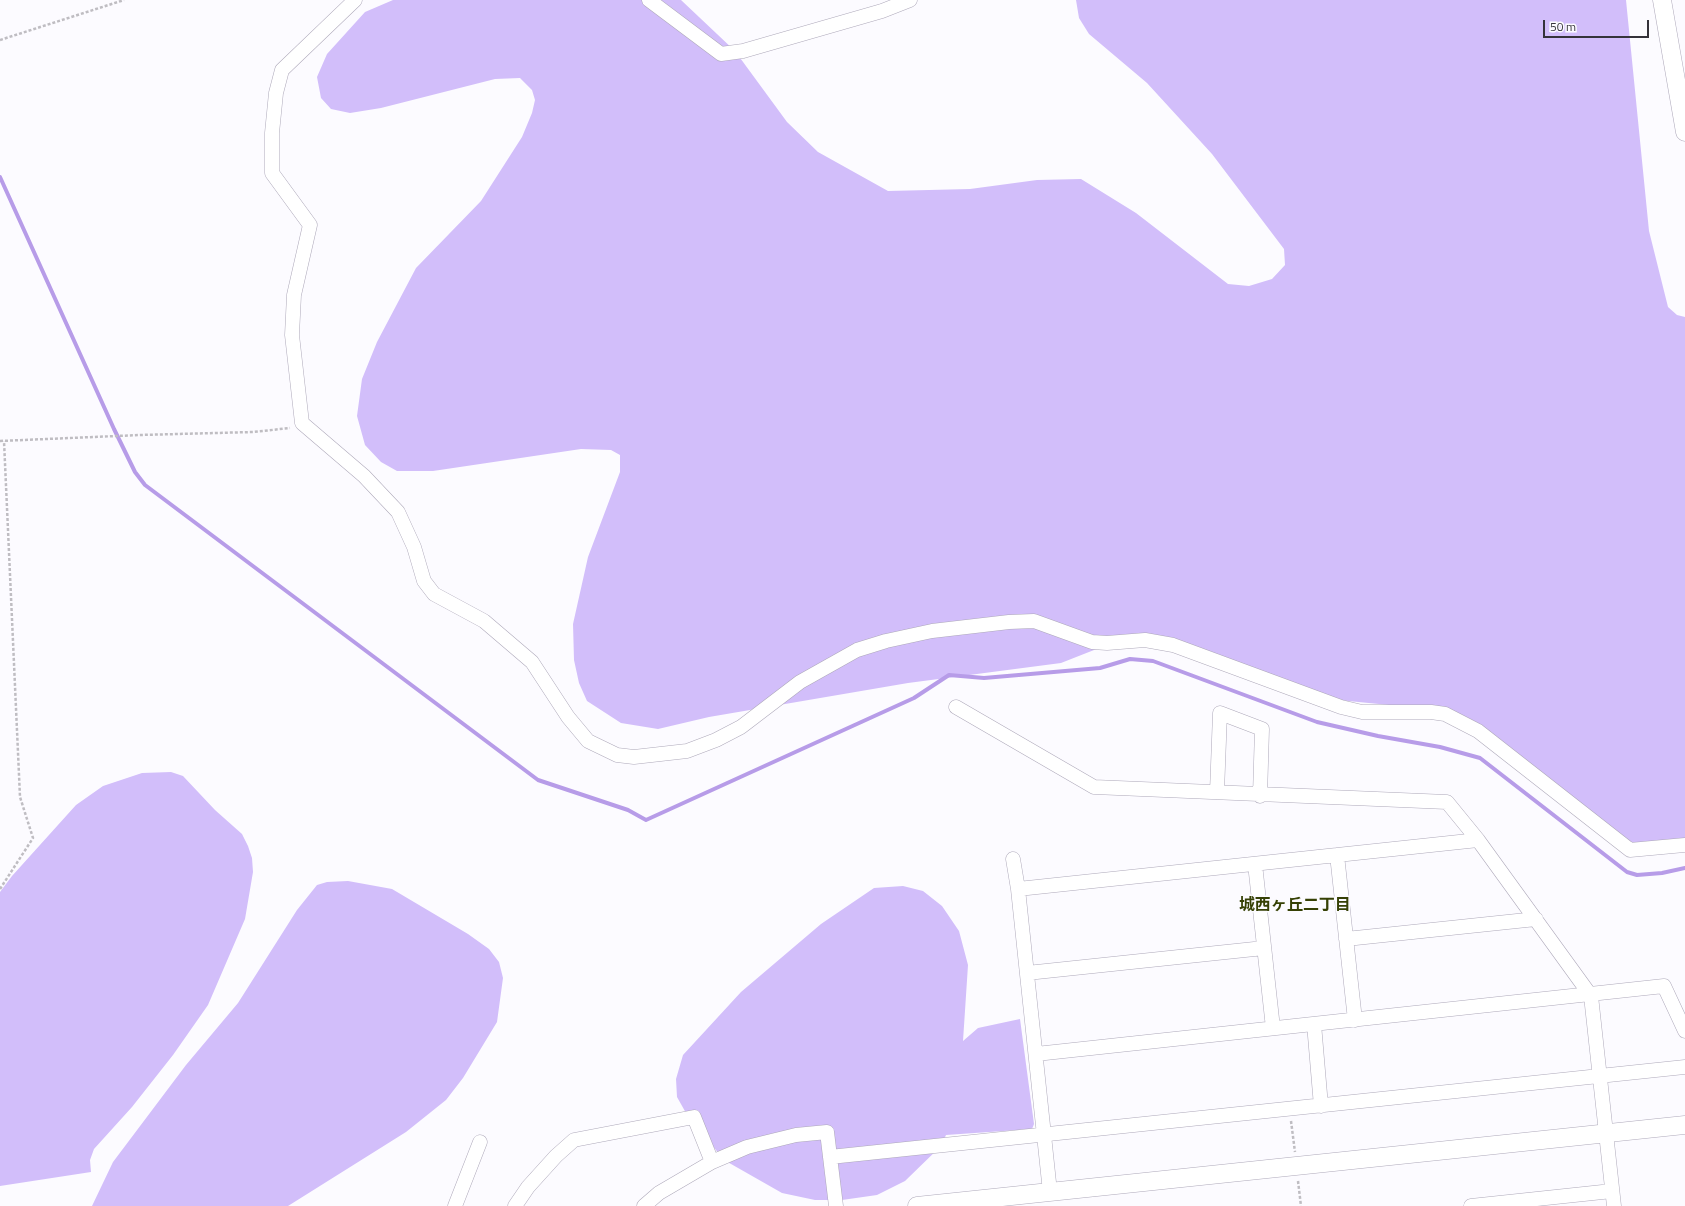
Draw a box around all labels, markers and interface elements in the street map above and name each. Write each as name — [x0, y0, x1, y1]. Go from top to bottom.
scale bar — [1545, 12, 1651, 38]
text: 50 m — [1550, 17, 1576, 36]
district label: 城西ヶ丘二丁目 — [1239, 896, 1351, 916]

